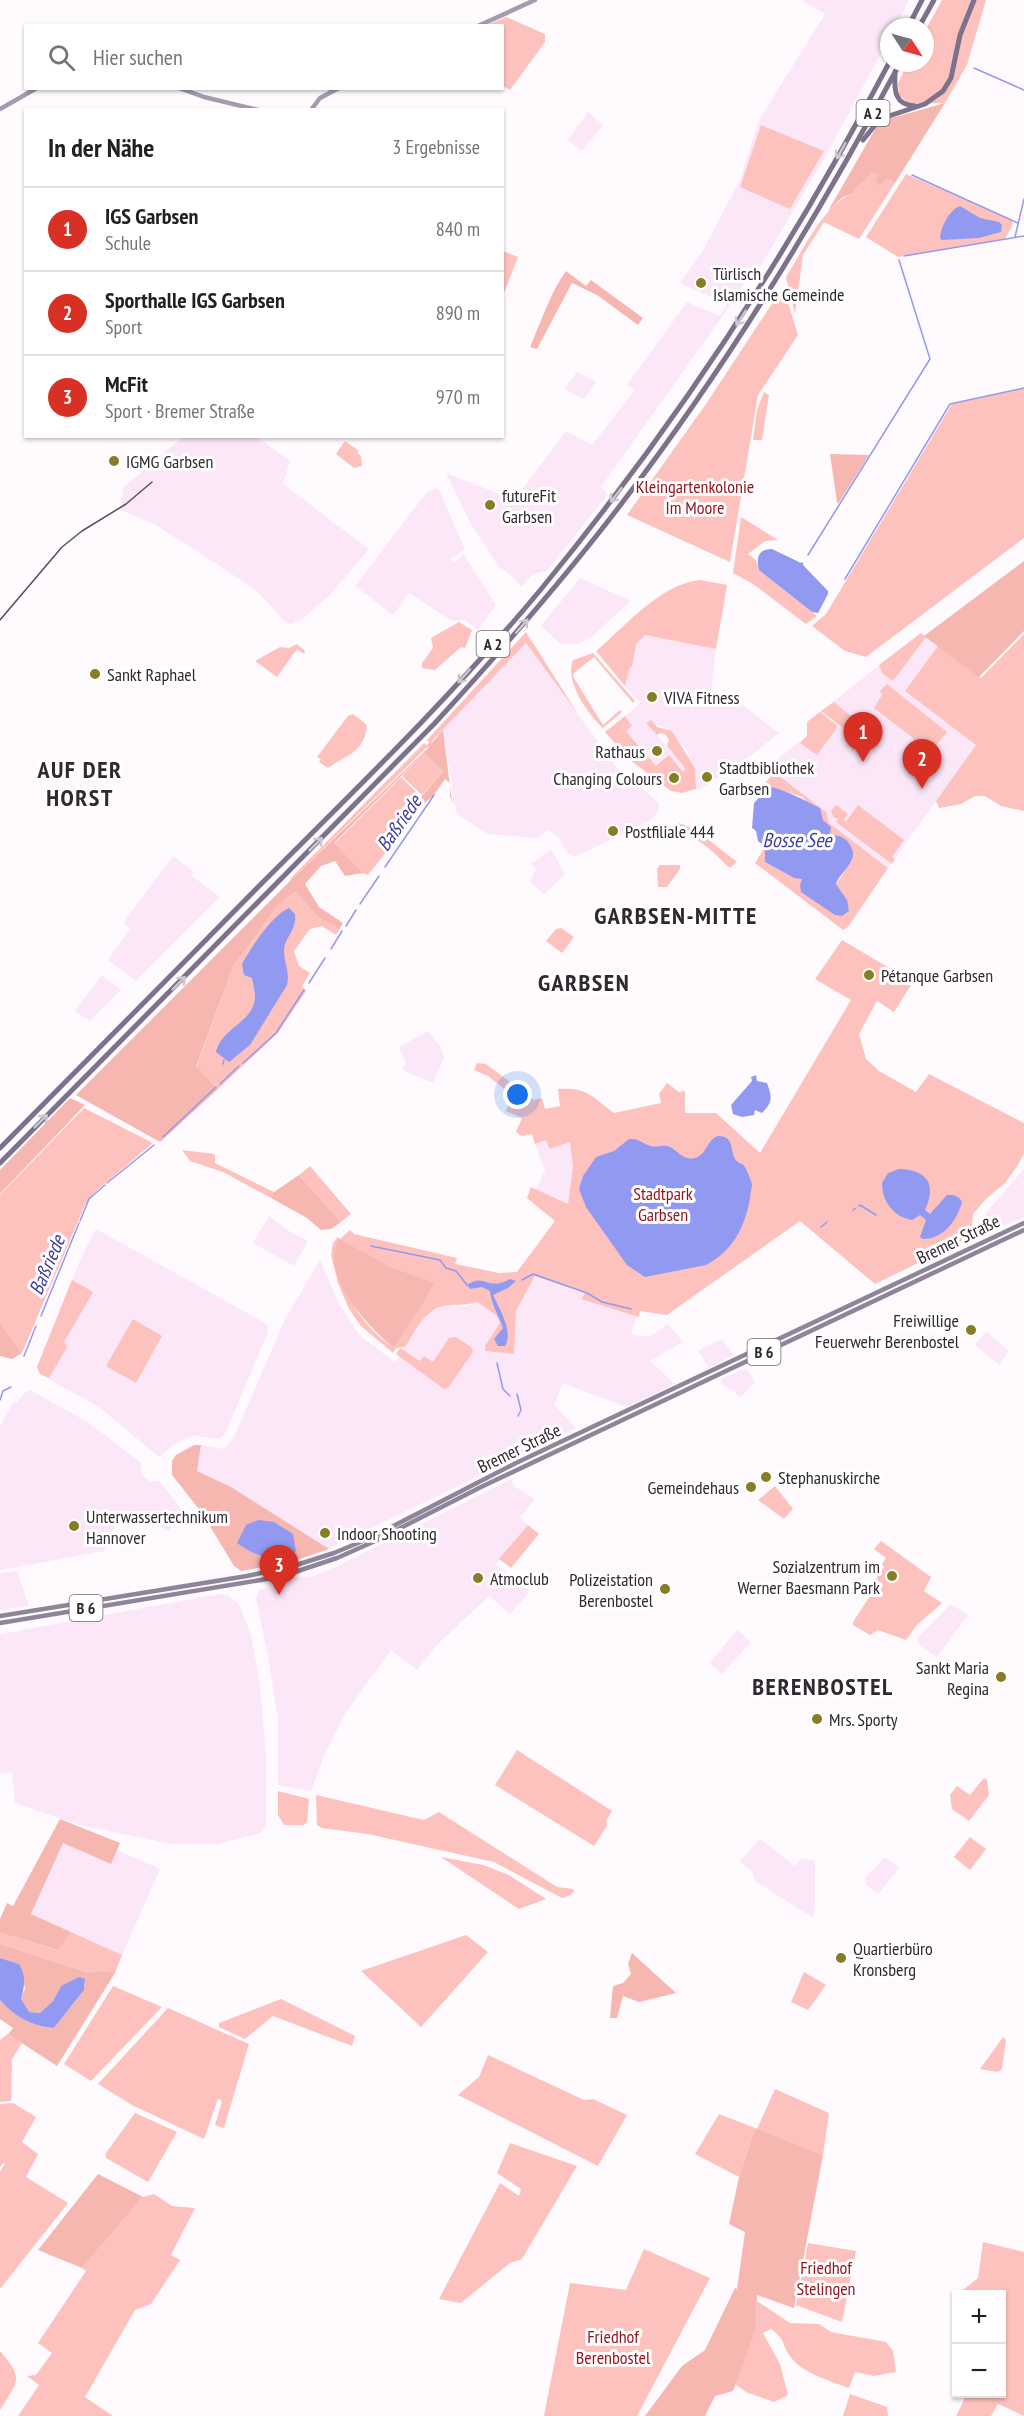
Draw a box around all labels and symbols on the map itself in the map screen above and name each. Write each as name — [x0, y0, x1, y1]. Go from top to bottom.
north arrow — [880, 18, 934, 72]
road number: A 2 — [856, 100, 890, 126]
one-way arrow — [835, 142, 847, 159]
place label: Türlisch Islamische Gemeinde — [713, 262, 844, 306]
marker: Türlisch Islamische Gemeinde — [694, 276, 708, 290]
one-way arrow — [734, 309, 746, 326]
place label: IGMG Garbsen — [126, 450, 213, 473]
marker: IGMG Garbsen — [107, 454, 121, 468]
park label: Kleingartenkolonie Im Moore — [636, 475, 754, 519]
place label: futureFit Garbsen — [502, 484, 556, 528]
one-way arrow — [610, 486, 622, 502]
marker: futureFit Garbsen — [483, 498, 497, 512]
one-way arrow — [515, 618, 528, 634]
road number: A 2 — [476, 631, 510, 657]
place label: Sankt Raphael — [107, 663, 197, 686]
marker: Sankt Raphael — [88, 667, 102, 681]
one-way arrow — [457, 669, 471, 684]
place label: VIVA Fitness — [663, 686, 740, 709]
marker: VIVA Fitness — [645, 690, 659, 704]
pin: 1 — [844, 712, 882, 762]
place label: Rathaus — [595, 740, 645, 763]
pin: 2 — [902, 740, 942, 789]
marker: Rathaus — [650, 744, 664, 758]
district label: AUF DER HORST — [36, 754, 123, 813]
place label: Stadtbibliothek Garbsen — [719, 756, 814, 800]
place label: Changing Colours — [553, 767, 662, 790]
marker: Stadtbibliothek Garbsen — [700, 770, 714, 784]
marker: Changing Colours — [667, 771, 681, 785]
water label: Baßriede — [371, 789, 428, 856]
place label: Postfiliale 444 — [625, 820, 714, 843]
marker: Postfiliale 444 — [606, 824, 620, 838]
water label: Bosse See — [763, 827, 833, 853]
one-way arrow — [309, 837, 323, 852]
district label: GARBSEN-MITTE — [594, 900, 758, 931]
place label: Pétanque Garbsen — [881, 964, 993, 987]
district label: GARBSEN — [538, 967, 630, 998]
marker: Pétanque Garbsen — [862, 968, 876, 982]
one-way arrow — [171, 975, 186, 990]
your location — [503, 1080, 532, 1109]
one-way arrow — [34, 1114, 49, 1129]
park label: Stadtpark Garbsen — [633, 1182, 693, 1226]
street label: Bremer Straße — [913, 1209, 1003, 1269]
water label: Baßriede — [23, 1230, 72, 1299]
place label: Freiwillige Feuerwehr Berenbostel — [815, 1309, 960, 1353]
marker: Freiwillige Feuerwehr Berenbostel — [964, 1323, 978, 1337]
road number: B 6 — [748, 1339, 780, 1365]
street label: Bremer Straße — [474, 1418, 564, 1478]
place label: Stephanuskirche — [778, 1466, 880, 1489]
marker: Stephanuskirche — [759, 1470, 773, 1484]
place label: Gemeindehaus — [648, 1476, 739, 1499]
marker: Gemeindehaus — [744, 1480, 758, 1494]
place label: Unterwassertechnikum Hannover — [86, 1505, 228, 1549]
marker: Unterwassertechnikum Hannover — [67, 1519, 81, 1533]
place label: Indoor Shooting — [337, 1522, 437, 1545]
marker: Indoor Shooting — [318, 1526, 332, 1540]
pin: 3 — [260, 1546, 298, 1595]
place label: Sozialzentrum im Werner Baesmann Park — [738, 1555, 880, 1599]
place label: Atmoclub — [490, 1567, 549, 1590]
place label: Polizeistation Berenbostel — [569, 1568, 654, 1612]
marker: Sozialzentrum im Werner Baesmann Park — [885, 1569, 899, 1583]
marker: Atmoclub — [471, 1571, 485, 1585]
marker: Polizeistation Berenbostel — [658, 1582, 672, 1596]
road number: B 6 — [70, 1595, 103, 1621]
place label: Sankt Maria Regina — [916, 1656, 989, 1700]
marker: Sankt Maria Regina — [994, 1670, 1008, 1684]
district label: BERENBOSTEL — [752, 1671, 894, 1702]
place label: Mrs. Sporty — [829, 1708, 898, 1731]
marker: Mrs. Sporty — [810, 1712, 824, 1726]
place label: Quartierbüro Kronsberg — [853, 1937, 933, 1981]
marker: Quartierbüro Kronsberg — [834, 1951, 848, 1965]
park label: Friedhof Stelingen — [796, 2256, 856, 2300]
park label: Friedhof Berenbostel — [576, 2325, 651, 2369]

